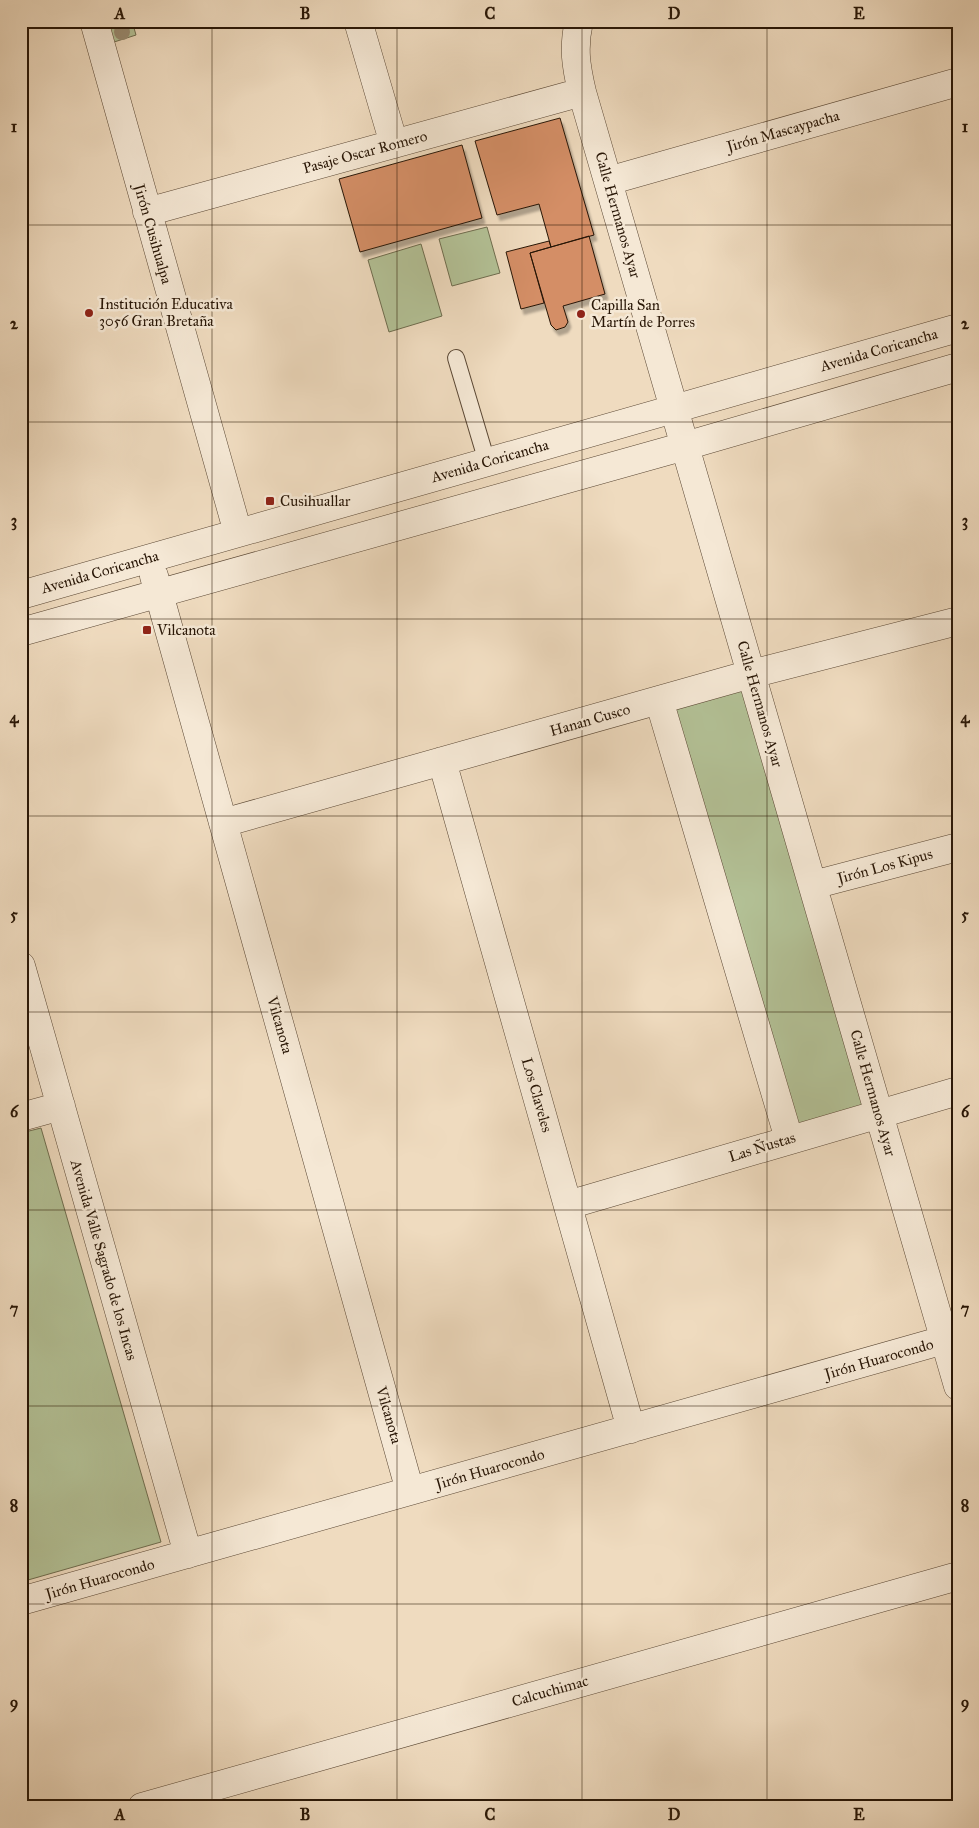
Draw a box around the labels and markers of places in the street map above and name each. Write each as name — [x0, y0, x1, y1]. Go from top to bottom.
place label: Institución Educativa 3056 Gran Bretaña — [99, 295, 233, 330]
place label: Capilla San Martín de Porres — [591, 296, 695, 331]
marker: Institución Educativa 3056 Gran Bretaña — [83, 307, 95, 319]
marker: Capilla San Martín de Porres — [575, 308, 587, 320]
place label: Cusihuallar — [280, 492, 351, 510]
marker: Cusihuallar — [264, 495, 276, 507]
place label: Vilcanota — [156, 621, 216, 639]
marker: Vilcanota — [141, 624, 153, 636]

